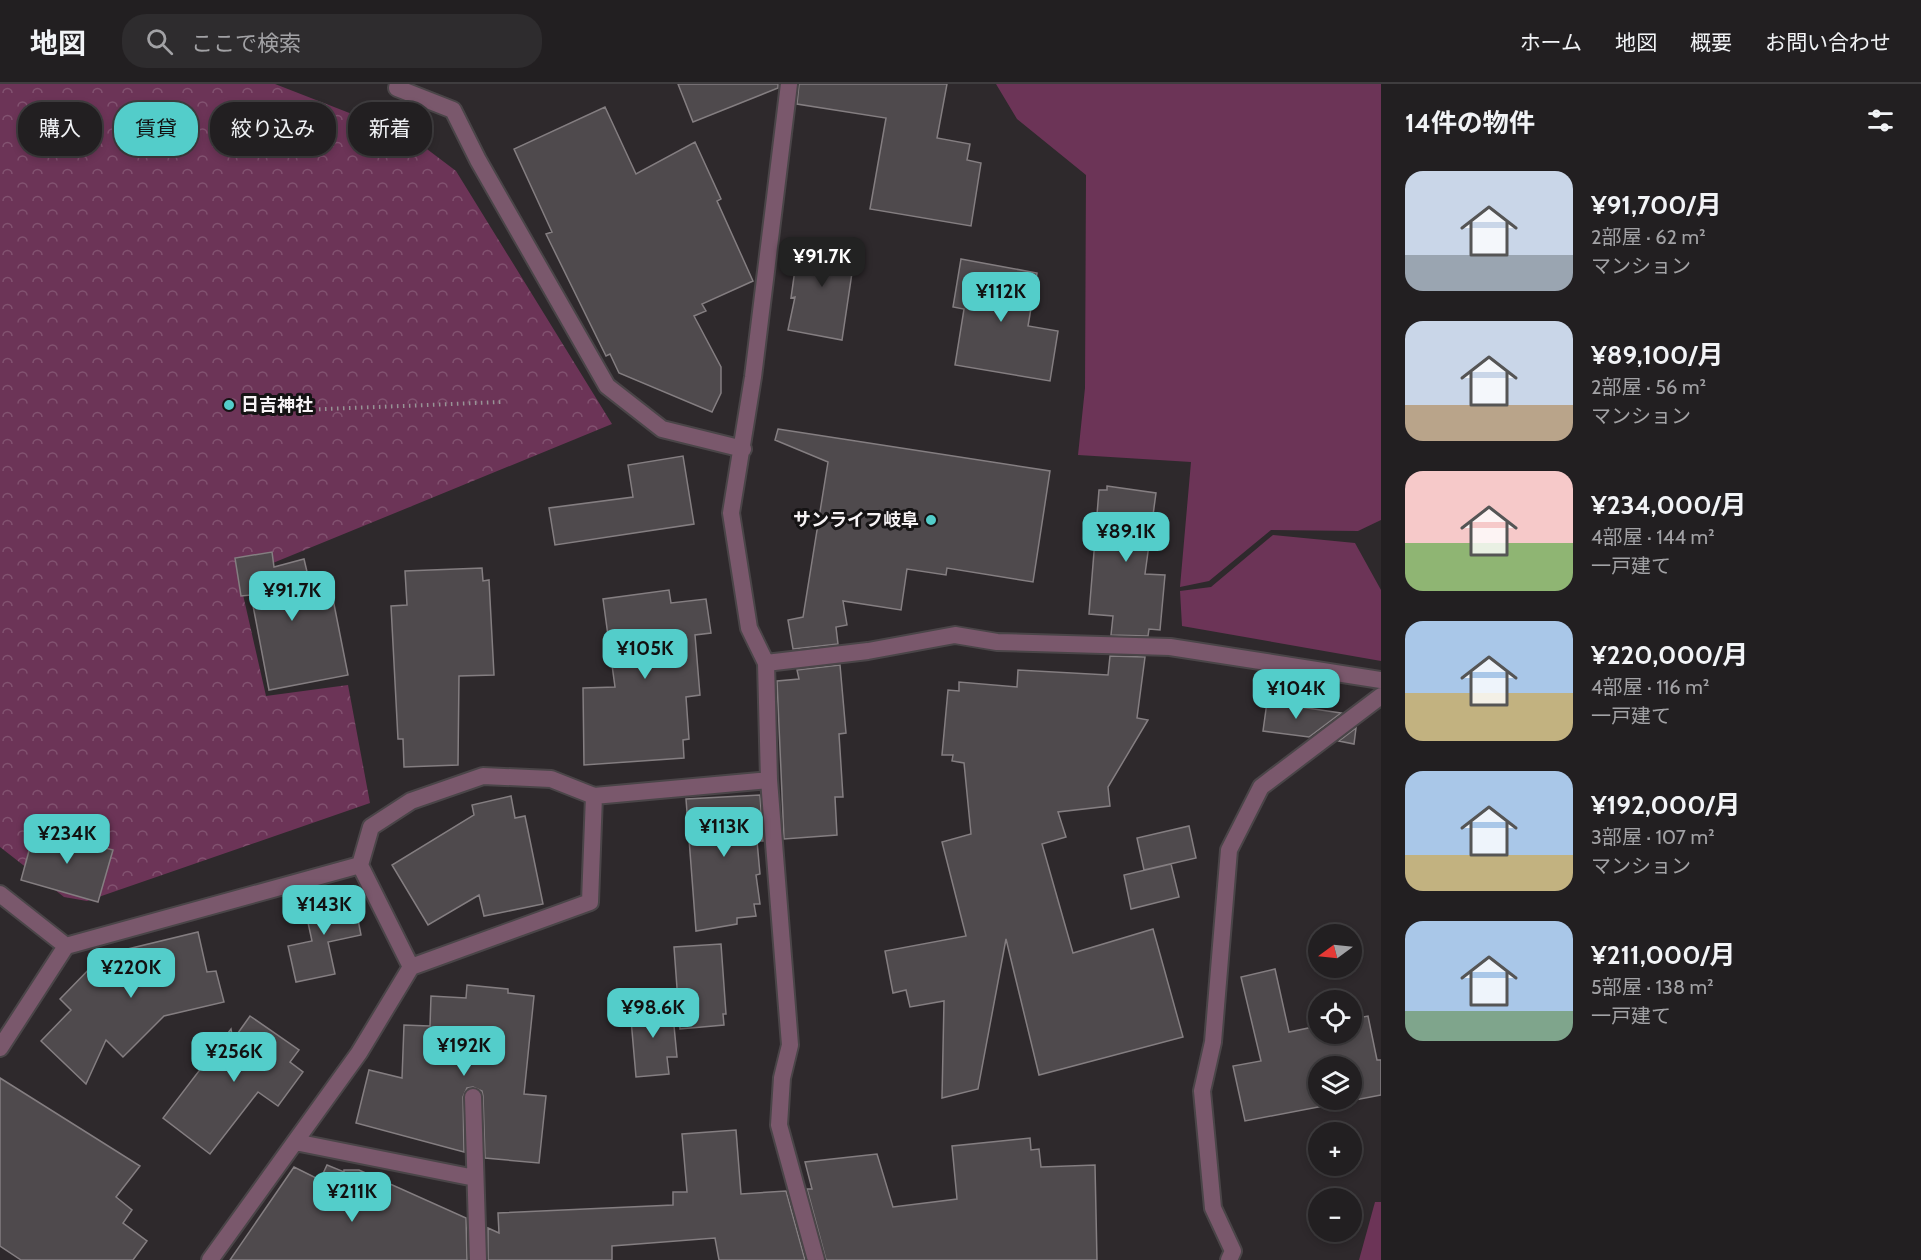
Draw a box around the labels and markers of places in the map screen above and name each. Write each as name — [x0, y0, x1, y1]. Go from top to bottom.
pin: ¥91.7K — [773, 237, 871, 288]
pin: ¥112K — [959, 272, 1043, 323]
place label: 日吉神社 — [241, 394, 313, 416]
marker: 日吉神社 — [222, 398, 236, 412]
place label: サンライフ岐阜 — [793, 509, 919, 531]
pin: ¥89.1K — [1077, 512, 1175, 563]
marker: サンライフ岐阜 — [924, 513, 938, 527]
pin: ¥91.7K — [243, 571, 341, 622]
pin: ¥105K — [603, 629, 687, 680]
pin: ¥104K — [1254, 669, 1338, 720]
pin: ¥113K — [682, 807, 766, 858]
pin: ¥234K — [25, 814, 109, 865]
pin: ¥143K — [282, 885, 366, 936]
pin: ¥220K — [89, 948, 173, 999]
pin: ¥98.6K — [604, 988, 702, 1039]
pin: ¥192K — [422, 1026, 506, 1077]
pin: ¥256K — [192, 1032, 276, 1083]
pin: ¥211K — [310, 1172, 394, 1223]

